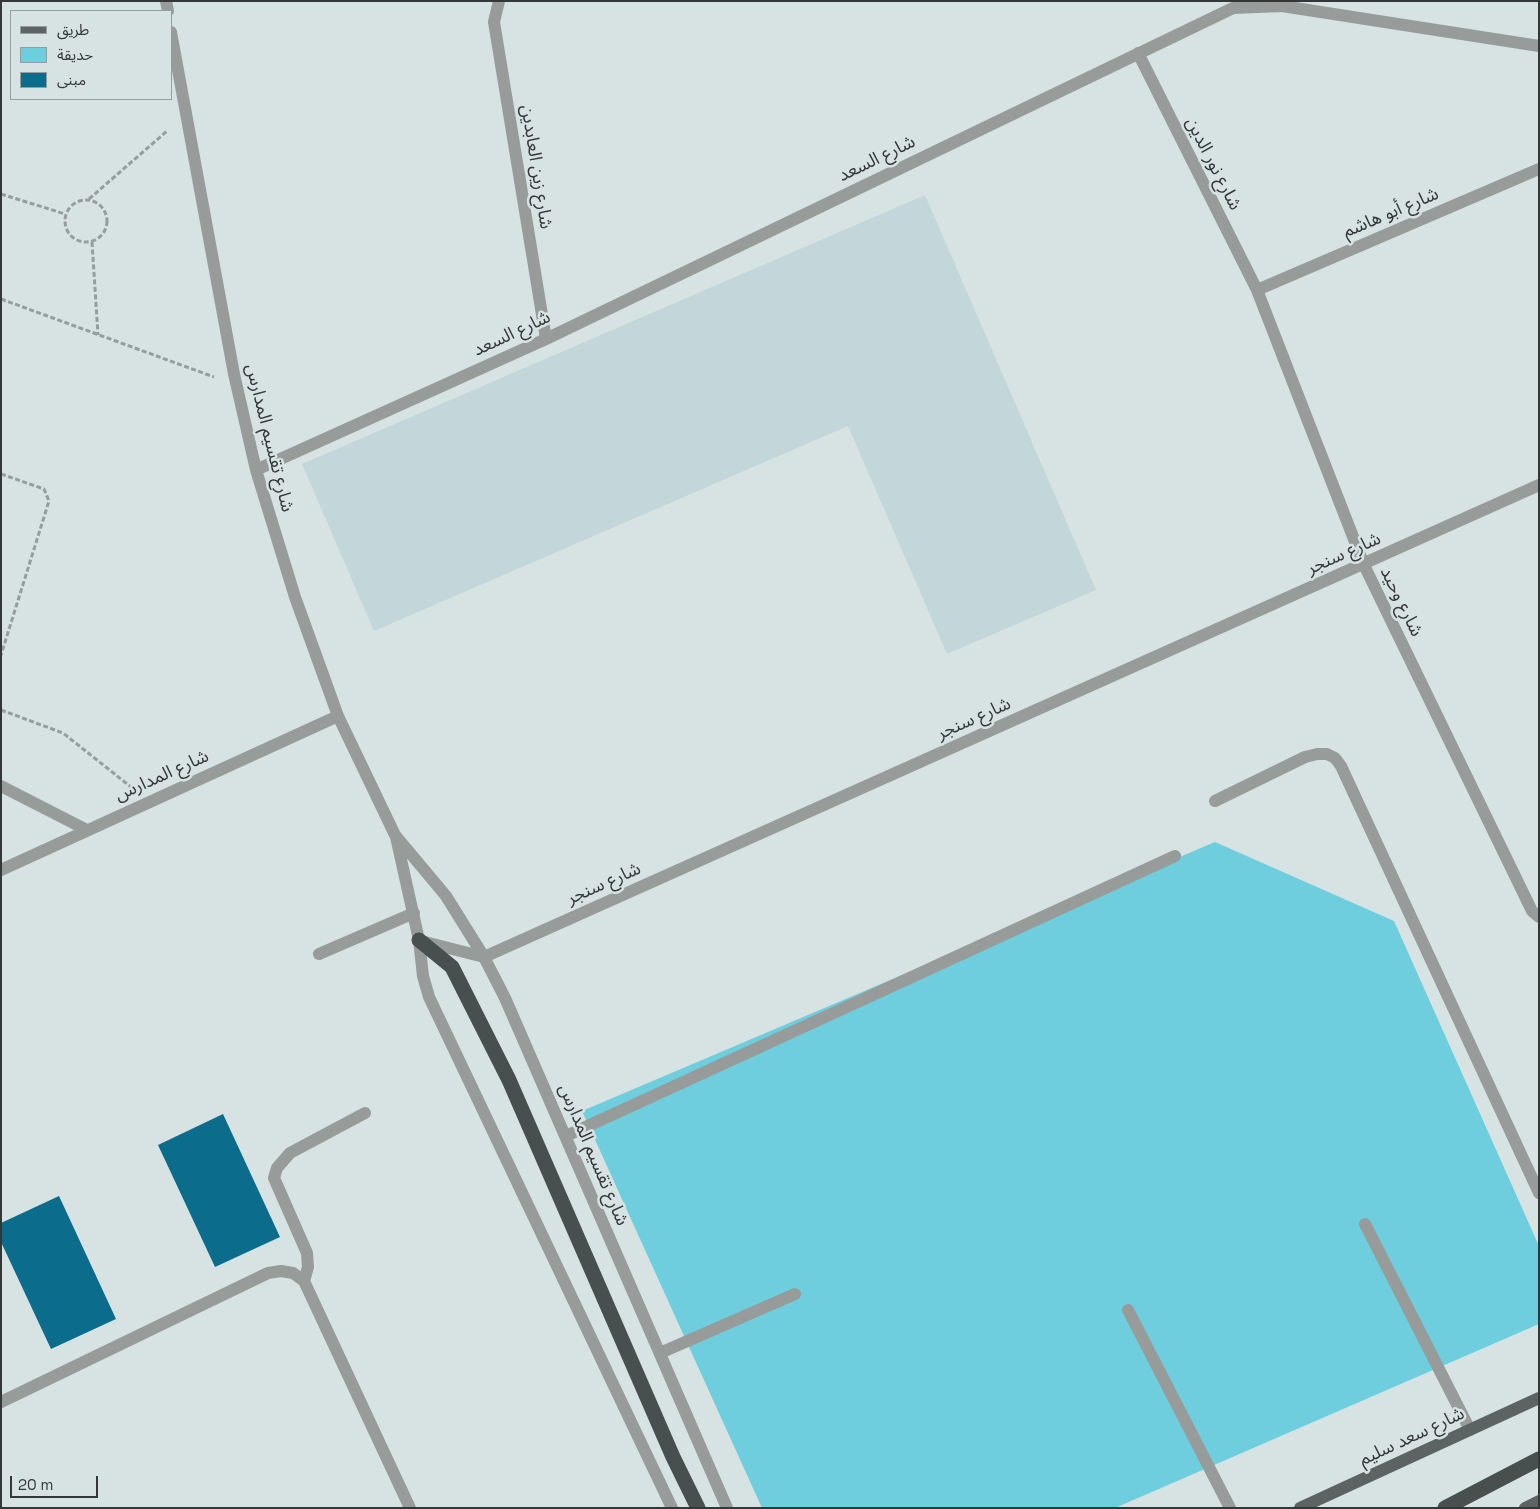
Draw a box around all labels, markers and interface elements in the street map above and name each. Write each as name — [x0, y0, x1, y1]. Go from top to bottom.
legend — [10, 10, 172, 100]
text: طريق — [57, 20, 89, 39]
text: حديقة — [57, 45, 93, 64]
text: مبنى — [57, 70, 86, 89]
street label: شارع زين العابدين — [516, 103, 556, 231]
street label: شارع نور الدين — [1180, 114, 1246, 214]
street label: شارع السعد — [835, 131, 919, 187]
street label: شارع أبو هاشم — [1340, 183, 1442, 243]
street label: شارع السعد — [470, 307, 554, 361]
street label: شارع تقسيم المدارس — [240, 362, 298, 514]
street label: شارع سنجر — [1304, 528, 1384, 580]
street label: شارع وحيد — [1375, 564, 1427, 640]
street label: شارع سنجر — [934, 693, 1014, 745]
street label: شارع المدارس — [112, 746, 212, 806]
street label: شارع سنجر — [564, 858, 644, 910]
street label: شارع تقسيم المدارس — [553, 1081, 633, 1229]
street label: شارع سعد سليم — [1356, 1403, 1468, 1471]
scale bar — [12, 1466, 100, 1498]
text: 20 m — [18, 1475, 53, 1494]

